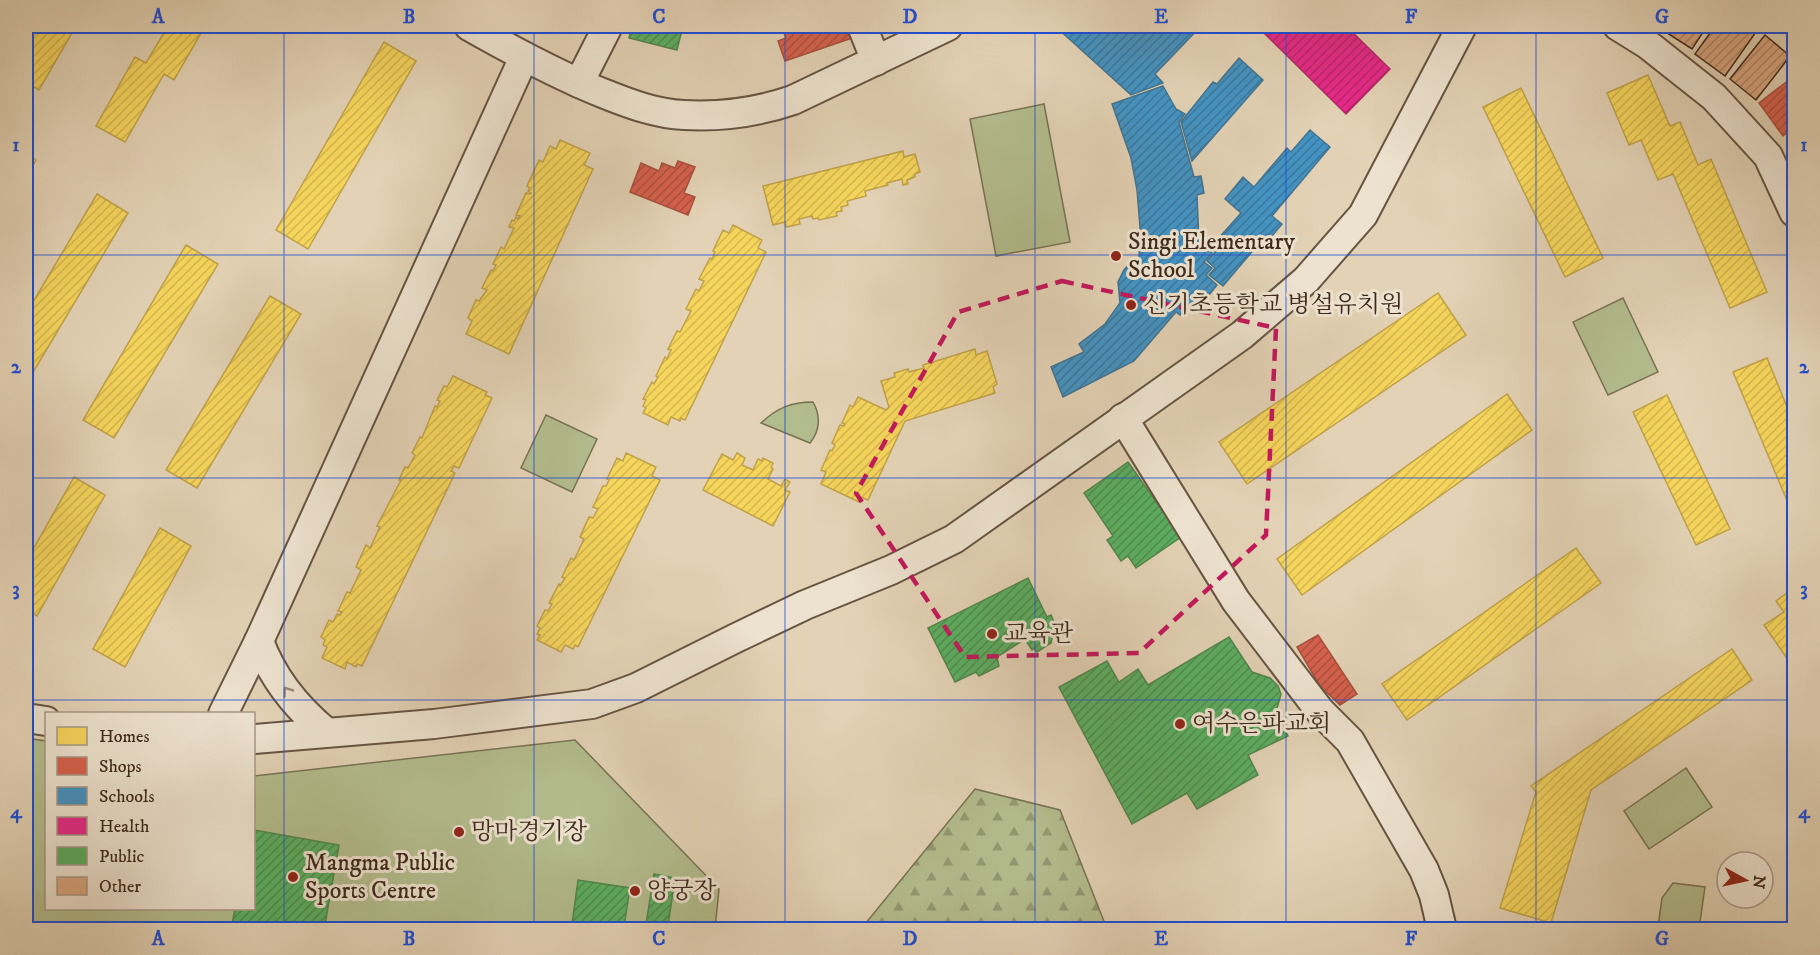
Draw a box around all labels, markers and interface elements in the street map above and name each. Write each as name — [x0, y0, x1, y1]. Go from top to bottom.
text: A — [151, 5, 166, 30]
text: B — [403, 5, 415, 30]
text: C — [652, 5, 666, 30]
text: D — [903, 5, 918, 30]
text: E — [1154, 5, 1168, 30]
text: F — [1405, 5, 1418, 30]
text: G — [1655, 5, 1669, 30]
text: 1 — [12, 133, 20, 158]
text: 1 — [1800, 133, 1808, 158]
place label: Singi Elementary School — [1128, 227, 1295, 285]
marker: Singi Elementary School — [1109, 249, 1123, 263]
place label: 신기초등학교 병설유치원 — [1143, 290, 1403, 320]
marker: 신기초등학교 병설유치원 — [1124, 298, 1138, 312]
text: 2 — [11, 355, 22, 380]
text: 2 — [1799, 355, 1810, 380]
text: 3 — [12, 577, 20, 602]
text: 3 — [1800, 577, 1808, 602]
place label: 교육관 — [1004, 619, 1074, 649]
marker: 교육관 — [985, 627, 999, 641]
one-way arrow — [283, 687, 294, 698]
place label: 여수은파교회 — [1192, 709, 1331, 739]
legend — [45, 712, 255, 910]
marker: 여수은파교회 — [1173, 717, 1187, 731]
text: Homes — [99, 726, 150, 748]
text: Shops — [99, 756, 142, 778]
text: Schools — [99, 786, 154, 808]
text: 4 — [10, 800, 23, 825]
text: 4 — [1798, 800, 1811, 825]
text: Health — [99, 816, 150, 838]
place label: 망마경기장 — [471, 817, 588, 847]
marker: 망마경기장 — [452, 825, 466, 839]
text: Public — [99, 846, 145, 868]
place label: Mangma Public Sports Centre — [305, 848, 455, 906]
north arrow — [1715, 850, 1775, 910]
marker: Mangma Public Sports Centre — [286, 870, 300, 884]
text: N — [1748, 874, 1770, 890]
text: Other — [99, 876, 141, 898]
place label: 양궁장 — [647, 876, 717, 906]
marker: 양궁장 — [628, 884, 642, 898]
text: A — [151, 927, 166, 952]
text: B — [403, 927, 415, 952]
text: C — [652, 927, 666, 952]
text: D — [903, 927, 918, 952]
text: E — [1154, 927, 1168, 952]
text: F — [1405, 927, 1418, 952]
text: G — [1655, 927, 1669, 952]

